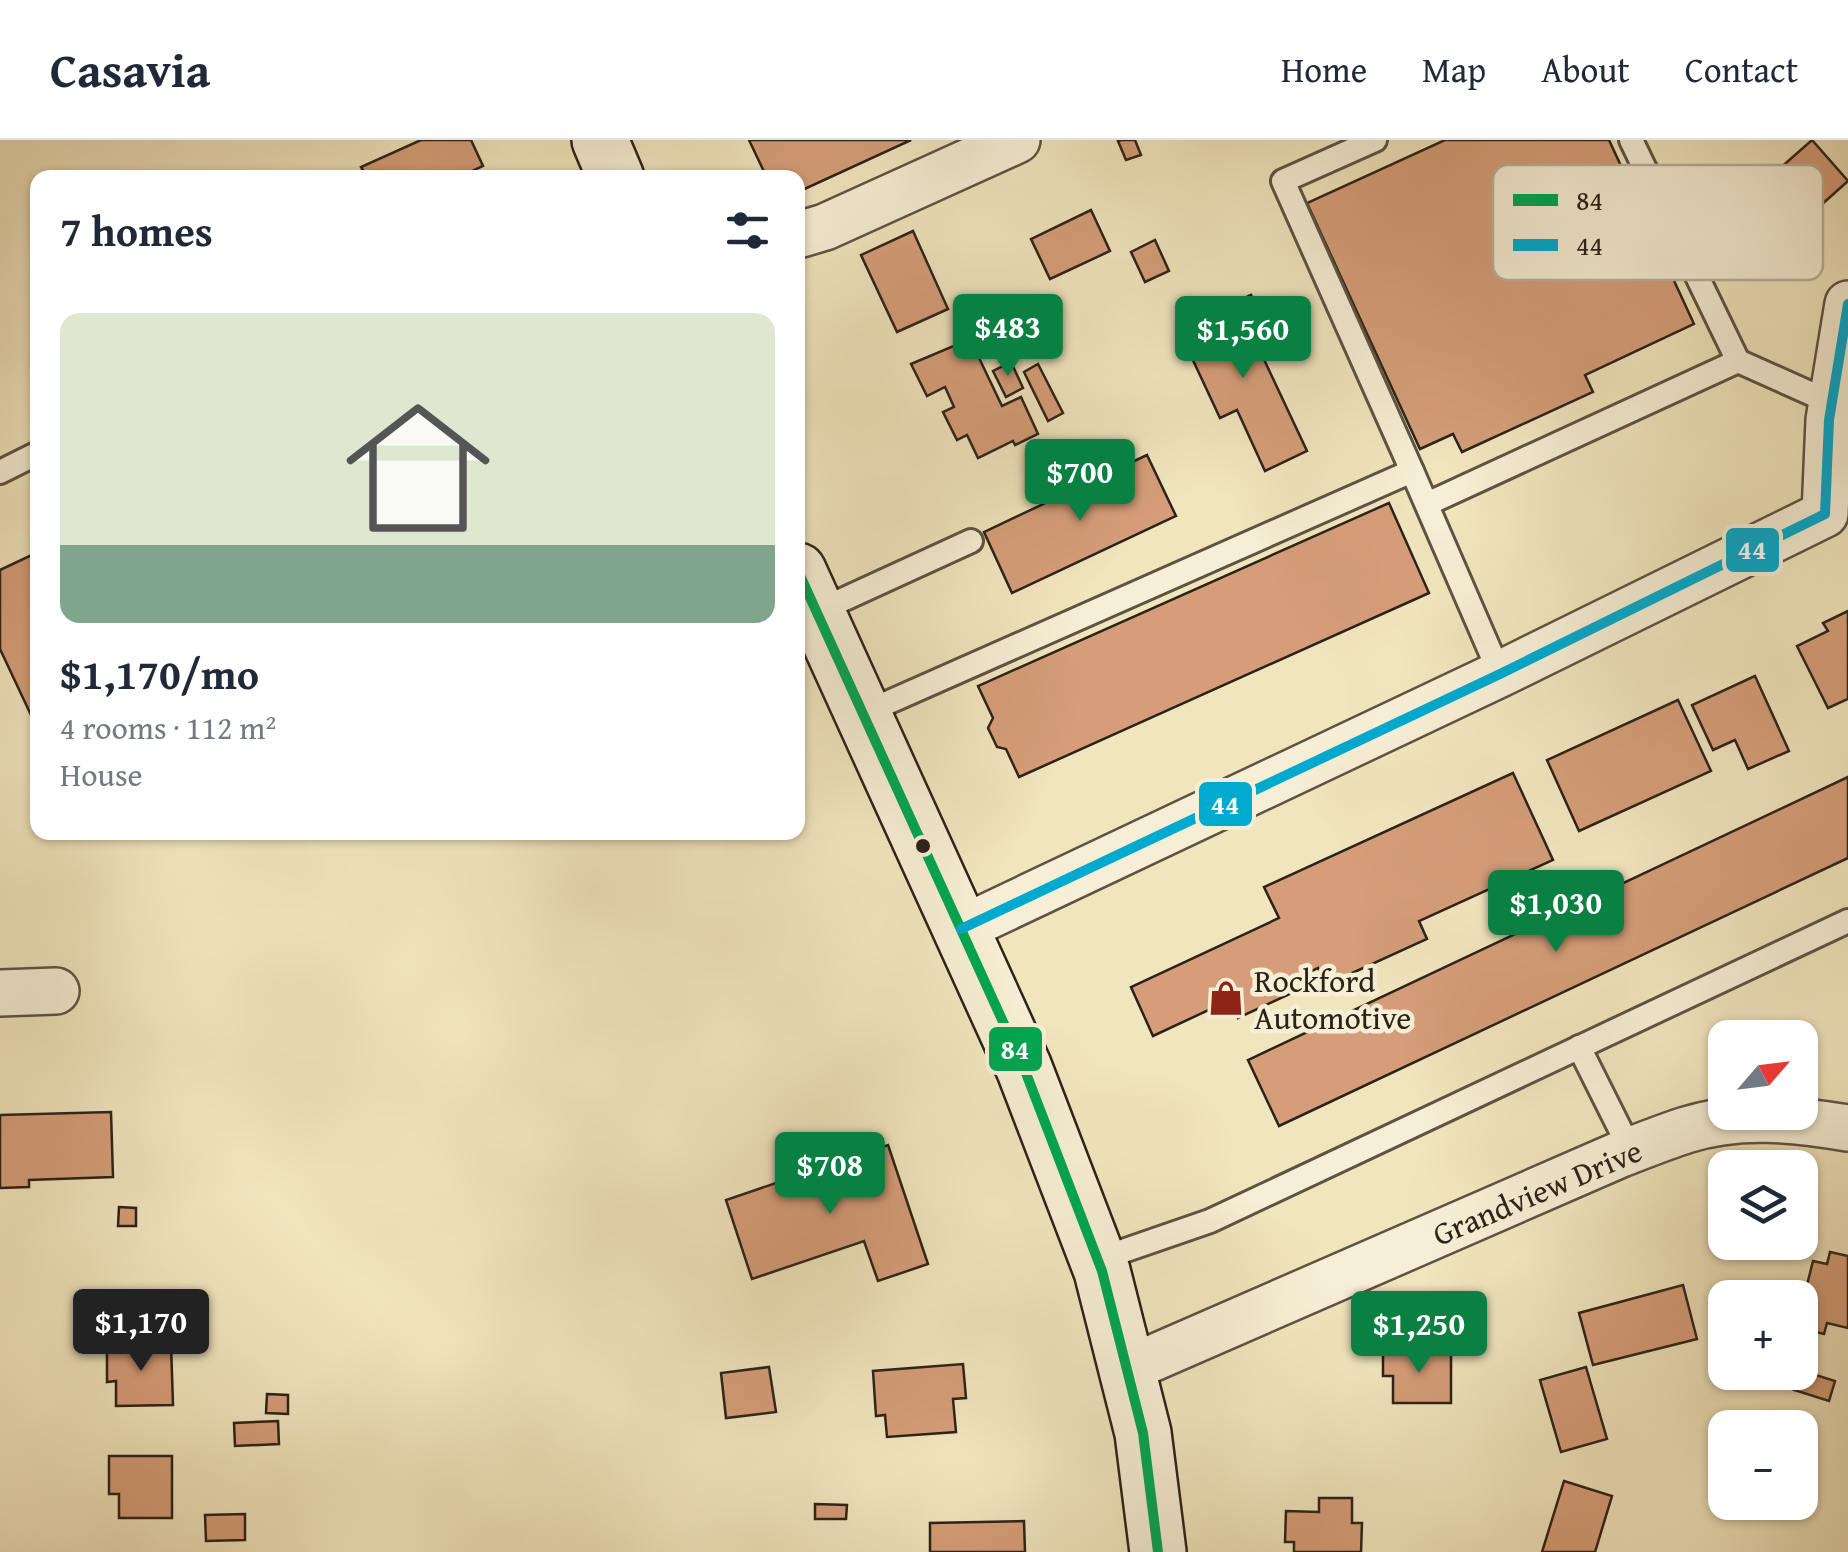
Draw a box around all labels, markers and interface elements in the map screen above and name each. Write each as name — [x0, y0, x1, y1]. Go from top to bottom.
text: Casavia — [50, 34, 210, 105]
text: Home — [1281, 44, 1367, 95]
text: Map — [1422, 44, 1486, 95]
text: About — [1541, 44, 1630, 95]
text: Contact — [1685, 44, 1798, 95]
legend — [1493, 165, 1823, 280]
text: 84 — [1576, 179, 1603, 220]
text: 7 homes — [60, 200, 213, 261]
icon: filters — [720, 203, 775, 258]
text: 44 — [1576, 224, 1603, 265]
pin: $483 — [949, 294, 1067, 379]
pin: $1,560 — [1162, 296, 1324, 381]
text: $483 — [975, 303, 1041, 350]
text: $1,560 — [1197, 305, 1289, 352]
icon: home — [328, 378, 508, 558]
pin: $700 — [1021, 439, 1139, 524]
text: $700 — [1047, 448, 1113, 495]
line badge: 44 — [1724, 526, 1781, 574]
text: 44 — [1737, 528, 1767, 569]
text: $1,170/mo — [60, 643, 259, 704]
text: 4 rooms · 112 m² — [60, 704, 276, 751]
text: House — [60, 751, 143, 798]
line badge: 44 — [1197, 780, 1254, 828]
text: 44 — [1210, 783, 1240, 824]
unlabelled marker — [913, 836, 933, 856]
pin: $1,030 — [1475, 870, 1637, 955]
text: $1,030 — [1510, 879, 1602, 926]
place label: Rockford Automotive — [1254, 957, 1411, 1041]
shop icon: Rockford Automotive — [1207, 979, 1245, 1017]
north arrow — [1708, 1020, 1818, 1130]
map controls — [1708, 1020, 1818, 1520]
line badge: 84 — [987, 1025, 1044, 1073]
text: 84 — [1000, 1028, 1030, 1069]
street label: Grandview Drive — [1425, 1127, 1649, 1257]
pin: $708 — [771, 1132, 889, 1217]
text: $708 — [797, 1141, 863, 1188]
button: layers — [1708, 1150, 1818, 1260]
button: + — [1708, 1280, 1818, 1390]
pin: $1,170 — [60, 1289, 222, 1374]
pin: $1,250 — [1338, 1291, 1500, 1376]
text: $1,170 — [95, 1298, 187, 1345]
text: $1,250 — [1373, 1300, 1465, 1347]
button: − — [1708, 1410, 1818, 1520]

